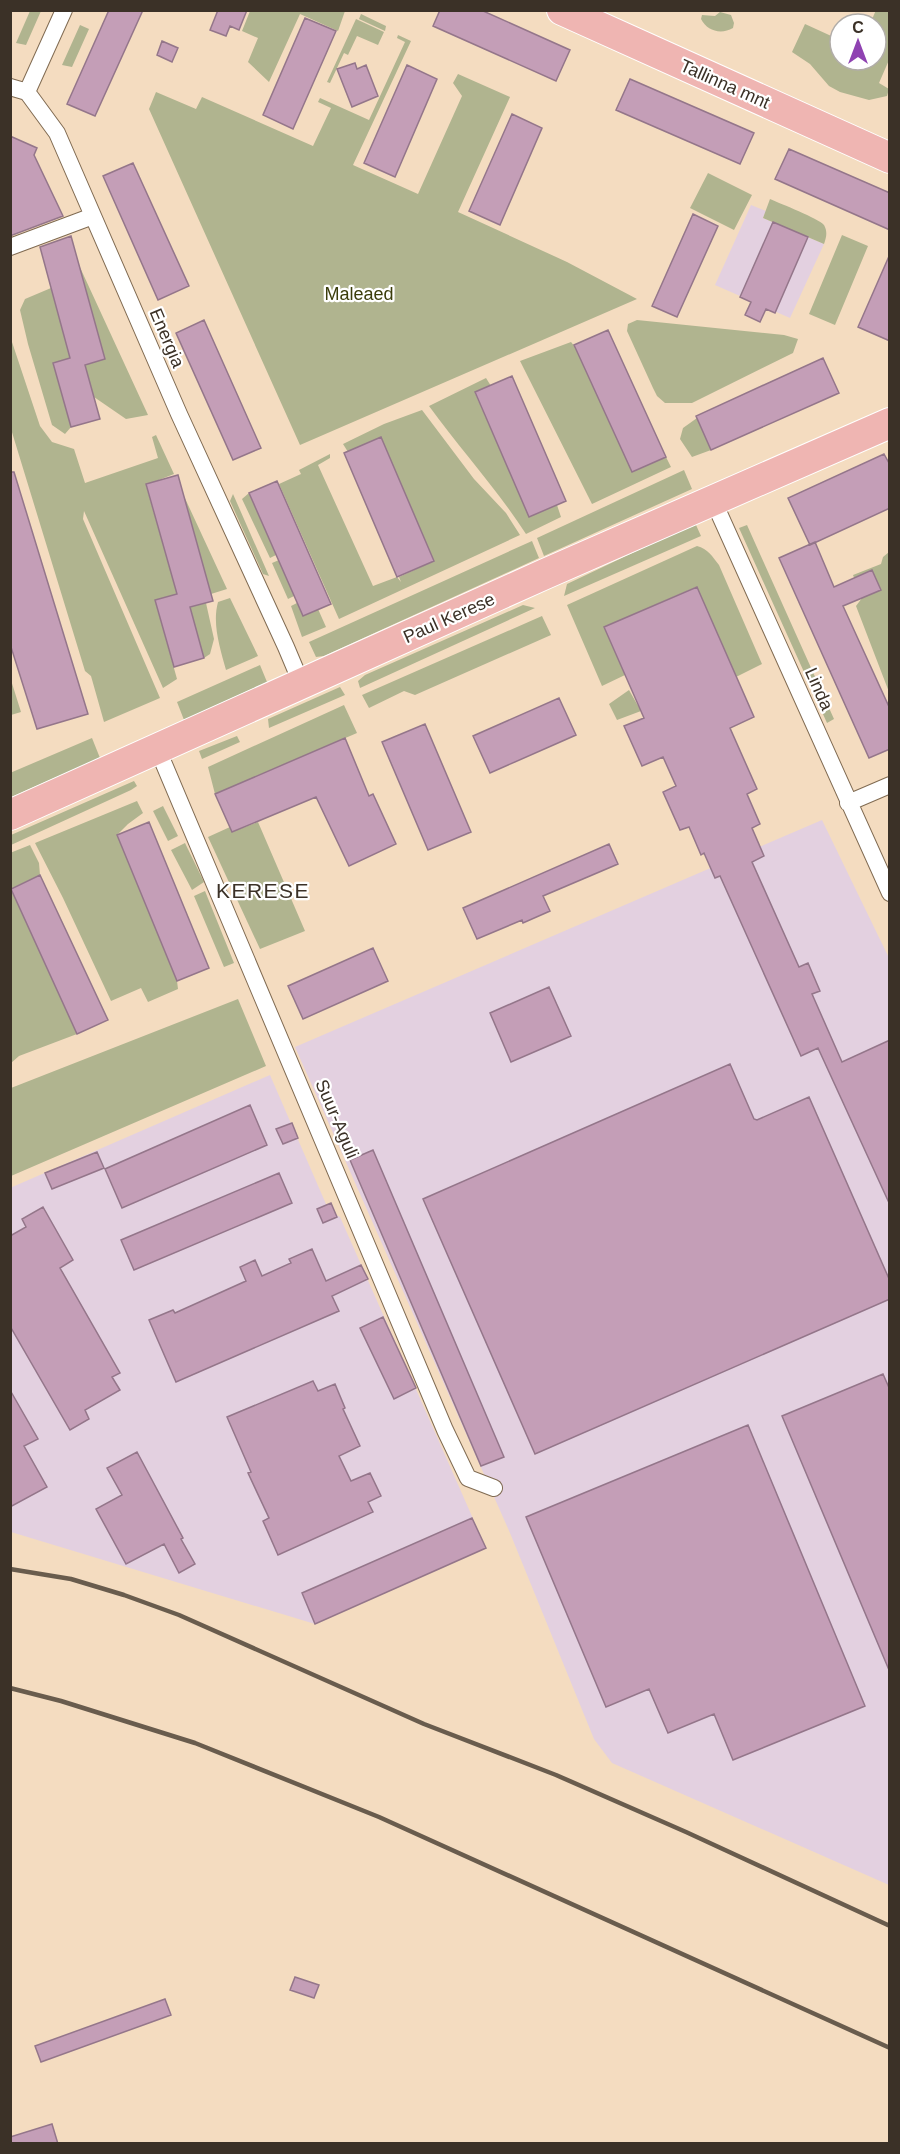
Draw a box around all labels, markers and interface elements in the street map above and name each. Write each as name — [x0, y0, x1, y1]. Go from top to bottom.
north arrow — [828, 12, 888, 72]
text: С — [852, 19, 864, 36]
street label: Tallinna mnt — [677, 55, 773, 113]
park label: Maleaed — [324, 284, 394, 304]
street label: Energia — [146, 306, 189, 371]
street label: Paul Kerese — [400, 589, 498, 647]
street label: Linda — [801, 665, 837, 714]
district label: KERESE — [216, 879, 310, 902]
street label: Suur-Aguli — [311, 1076, 363, 1162]

